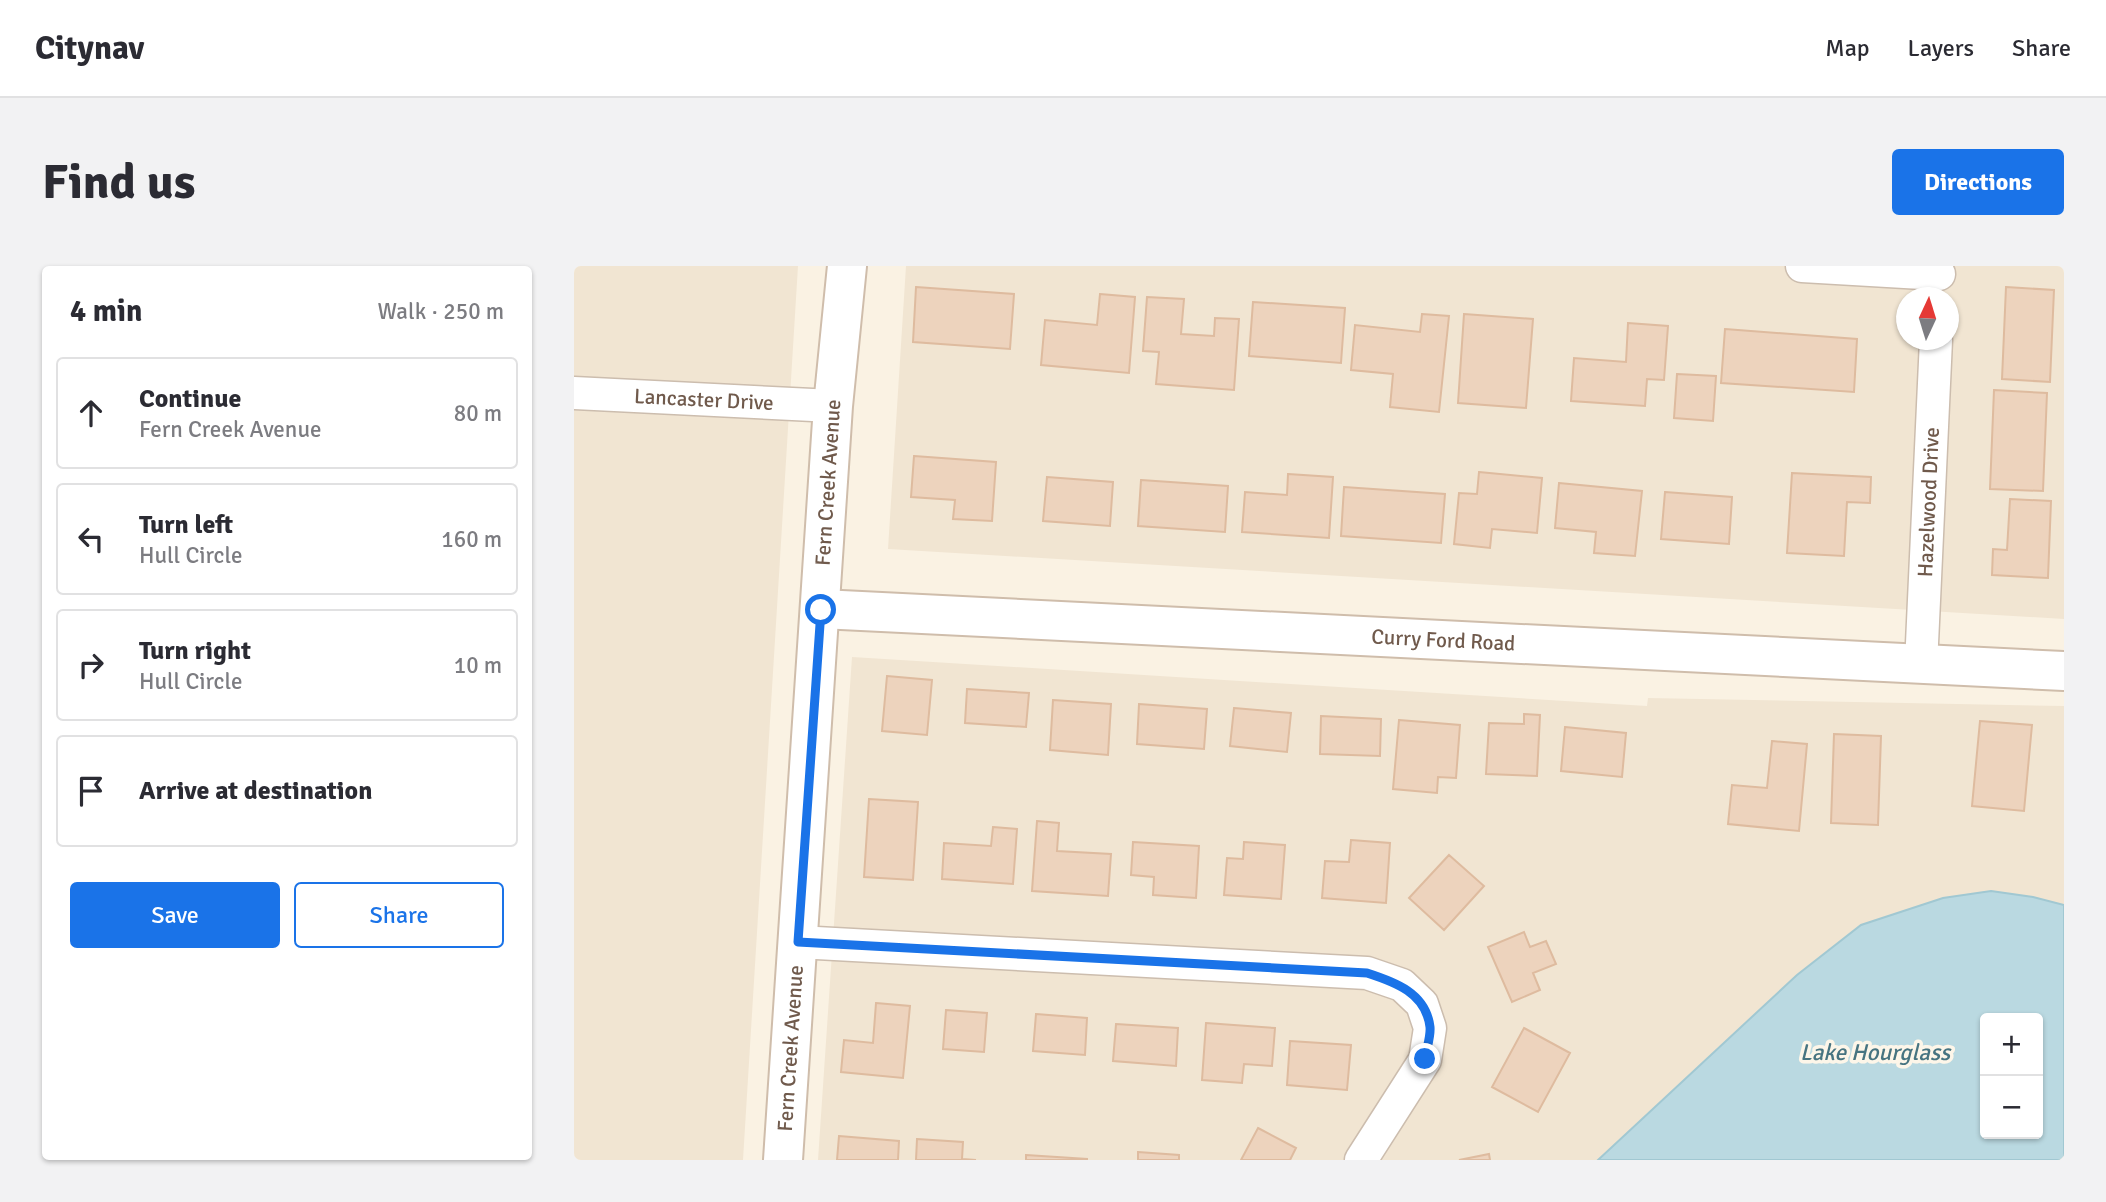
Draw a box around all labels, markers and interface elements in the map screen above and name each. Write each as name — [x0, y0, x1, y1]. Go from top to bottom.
text: Citynav — [35, 28, 144, 69]
text: Map — [1825, 33, 1870, 63]
text: Layers — [1908, 33, 1974, 63]
text: Share — [2012, 33, 2071, 63]
button: Directions — [1892, 149, 2064, 215]
text: Find us — [42, 152, 195, 212]
north arrow — [1896, 287, 1959, 350]
text: 4 min — [70, 293, 142, 330]
text: Walk · 250 m — [378, 297, 504, 326]
text: Continue — [139, 383, 241, 415]
street label: Lancaster Drive — [633, 383, 774, 416]
icon: ahead — [72, 394, 110, 432]
street label: Fern Creek Avenue — [809, 398, 847, 567]
text: 80 m — [454, 399, 502, 428]
text: Fern Creek Avenue — [139, 415, 321, 444]
street label: Hazelwood Drive — [1912, 427, 1945, 578]
text: Turn left — [139, 509, 233, 541]
icon: left — [72, 520, 110, 558]
text: 160 m — [441, 525, 502, 554]
text: Hull Circle — [139, 541, 242, 570]
route start — [805, 594, 836, 625]
street label: Curry Ford Road — [1371, 623, 1516, 657]
text: Turn right — [139, 635, 251, 667]
icon: right — [72, 646, 110, 684]
text: 10 m — [454, 651, 502, 680]
text: Hull Circle — [139, 667, 242, 696]
icon: arrive — [72, 772, 110, 810]
text: Arrive at destination — [139, 775, 372, 807]
button: Save — [70, 882, 280, 948]
button: Share — [294, 882, 504, 948]
street label: Fern Creek Avenue — [772, 964, 809, 1132]
map controls — [1980, 1013, 2043, 1139]
button: + — [1980, 1013, 2043, 1076]
water label: Lake Hourglass — [1800, 1038, 1952, 1067]
route end — [1409, 1043, 1440, 1074]
button: − — [1980, 1076, 2043, 1139]

